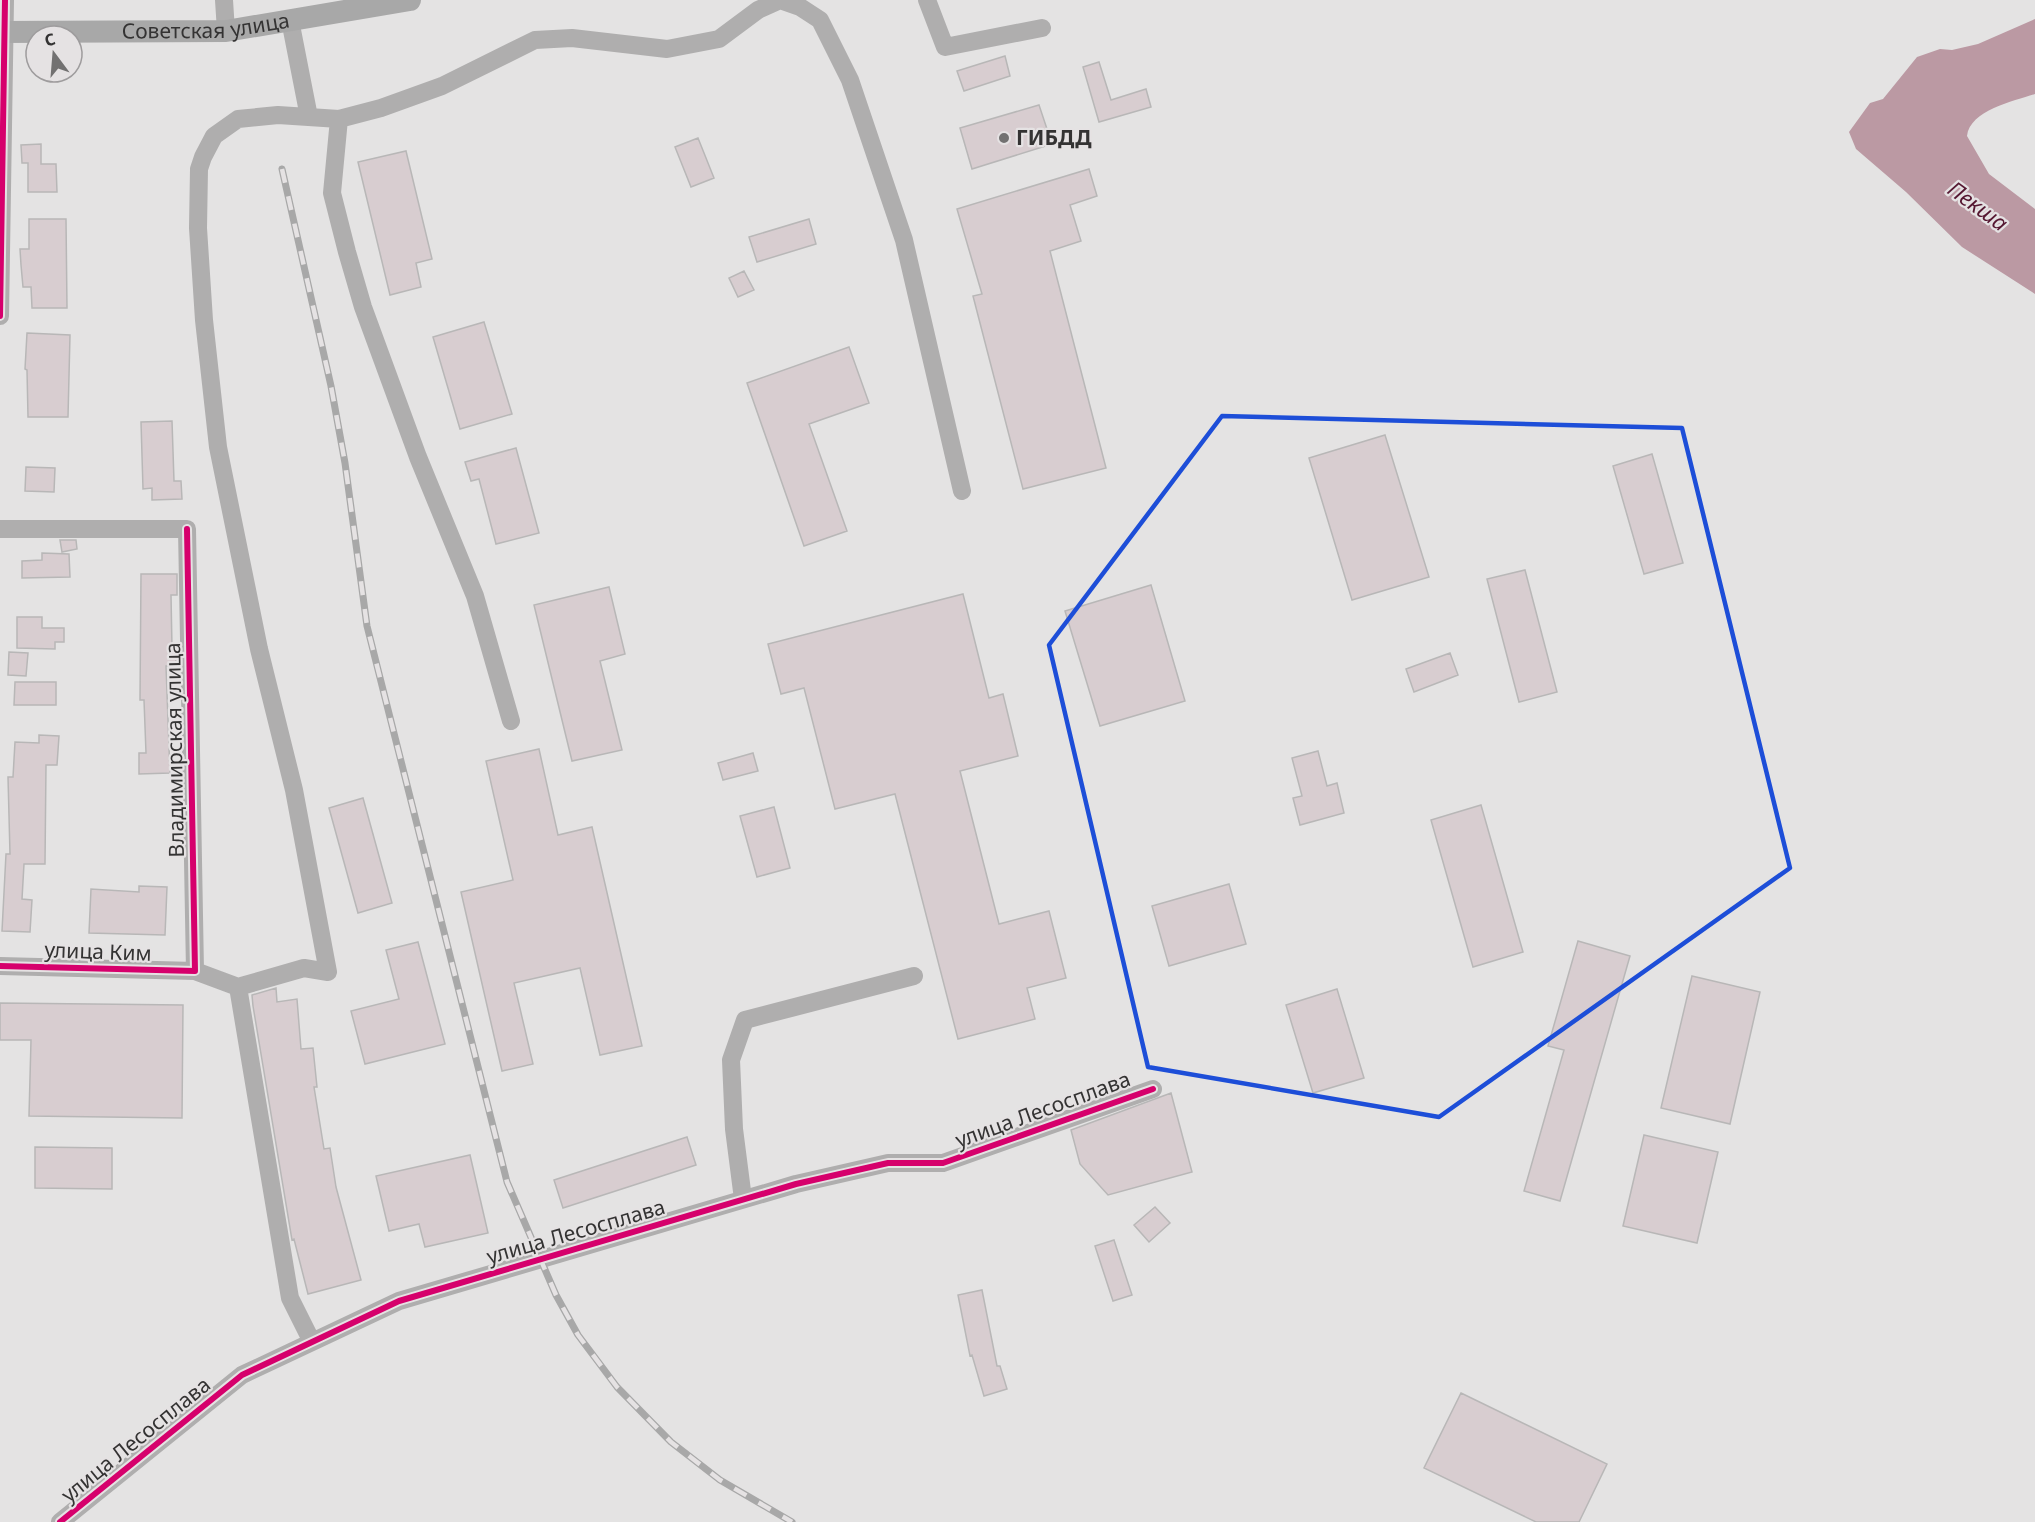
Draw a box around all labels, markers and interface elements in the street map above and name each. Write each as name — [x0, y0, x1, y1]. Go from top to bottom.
street label: Советская улица — [122, 6, 292, 44]
north arrow — [24, 24, 84, 84]
text: С — [42, 28, 58, 52]
place label: ГИБДД — [1016, 123, 1092, 151]
marker: ГИБДД — [997, 131, 1011, 145]
water label: Пекша — [1942, 173, 2015, 237]
street label: Владимирская улица — [158, 642, 190, 858]
street label: улица Ким — [44, 935, 152, 967]
street label: улица Лесосплава — [951, 1064, 1134, 1154]
street label: улица Лесосплава — [483, 1192, 668, 1270]
street label: улица Лесосплава — [55, 1370, 216, 1508]

